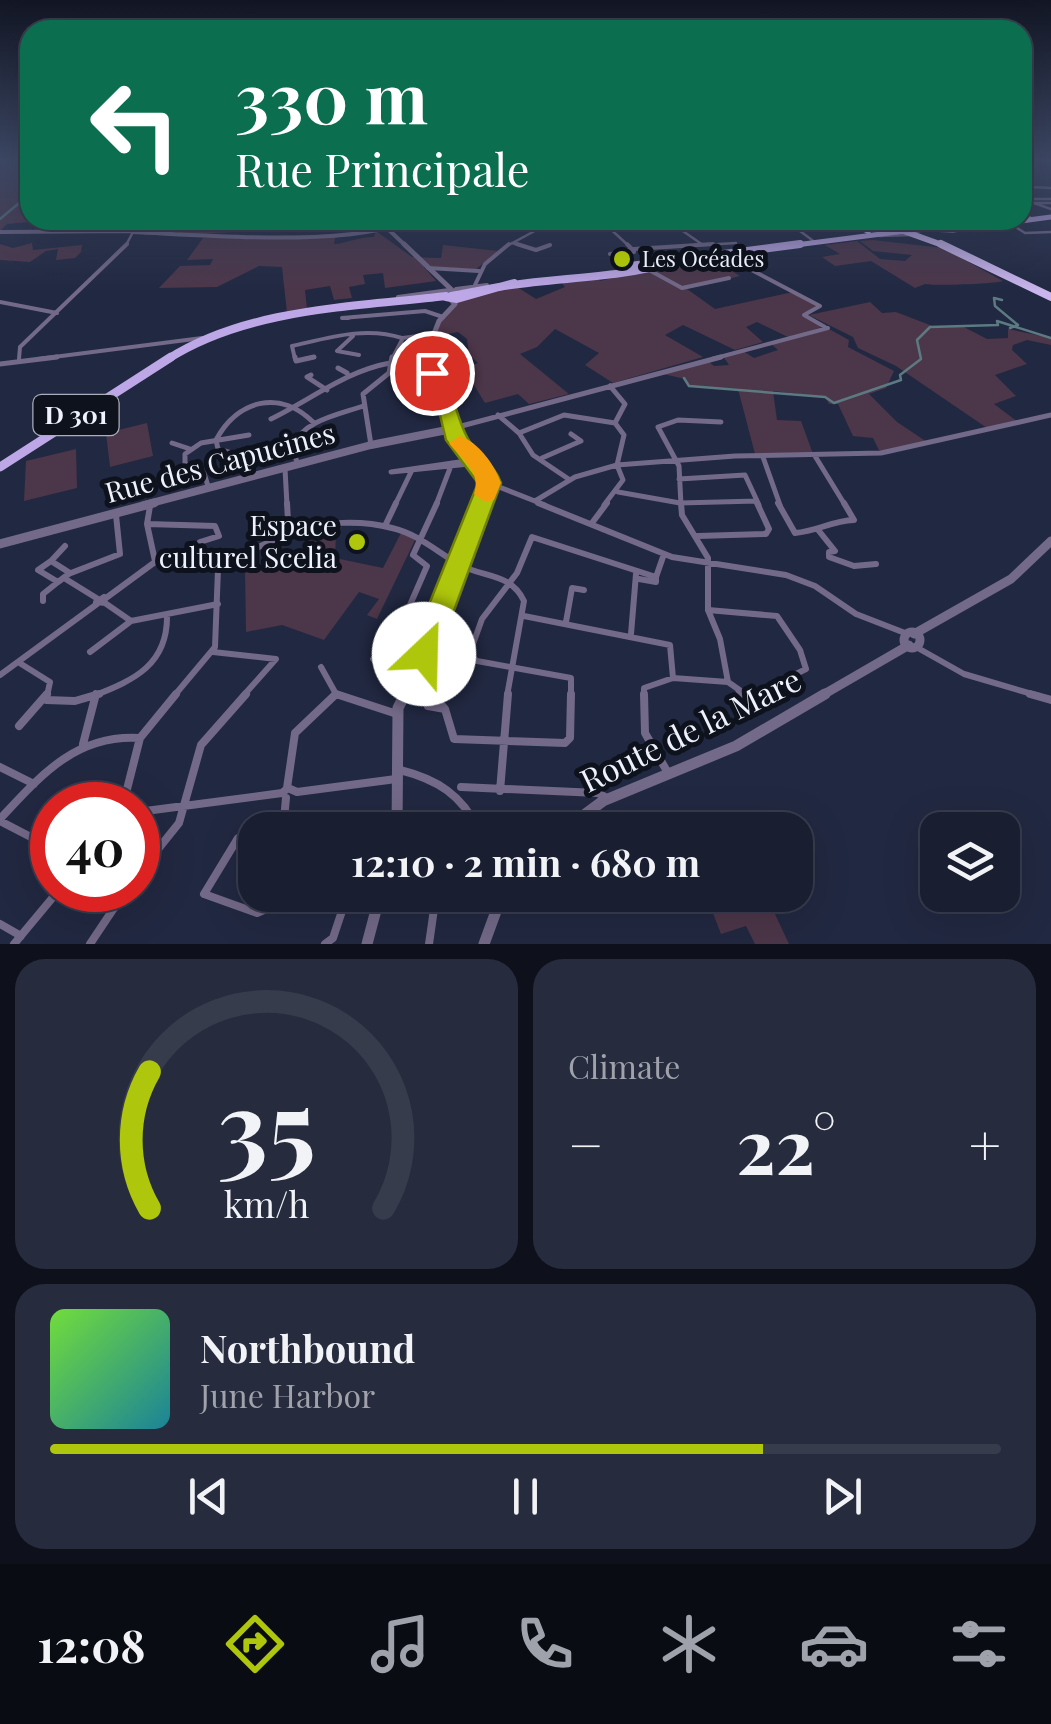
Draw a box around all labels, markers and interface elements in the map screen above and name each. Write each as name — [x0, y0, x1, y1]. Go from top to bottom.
text: 330 m — [235, 48, 428, 142]
icon: left — [70, 60, 200, 190]
text: Rue Principale — [235, 138, 529, 198]
place label: Les Océades — [642, 243, 764, 273]
marker: Les Océades — [611, 248, 633, 270]
pin — [390, 331, 475, 416]
icon: arrive — [405, 346, 460, 401]
road number: D 301 — [34, 395, 118, 435]
street label: Rue des Capucines — [101, 413, 339, 510]
place label: Espace culturel Scelia — [159, 506, 337, 575]
marker: Espace culturel Scelia — [346, 531, 368, 553]
position arrow — [372, 602, 476, 706]
street label: Route de la Mare — [573, 657, 807, 801]
speed limit sign: 40 — [30, 782, 160, 912]
map controls — [920, 812, 1020, 912]
button: layers — [920, 812, 1020, 912]
text: 12:10 · 2 min · 680 m — [351, 836, 700, 887]
text: Climate — [568, 1044, 680, 1087]
text: 35 — [217, 1053, 316, 1192]
text: 22° — [736, 1093, 836, 1193]
text: − — [568, 1106, 604, 1180]
text: + — [969, 1106, 1001, 1180]
text: km/h — [224, 1179, 309, 1227]
text: Northbound — [200, 1322, 415, 1373]
text: June Harbor — [200, 1373, 375, 1416]
icon: previous — [181, 1469, 236, 1524]
icon: pause — [498, 1469, 553, 1524]
icon: next — [815, 1469, 870, 1524]
icon: directions — [220, 1609, 290, 1679]
icon: music — [365, 1609, 435, 1679]
icon: phone — [510, 1609, 580, 1679]
icon: climate — [654, 1609, 724, 1679]
icon: car — [799, 1609, 869, 1679]
icon: filters — [944, 1609, 1014, 1679]
text: 12:08 — [37, 1614, 145, 1674]

